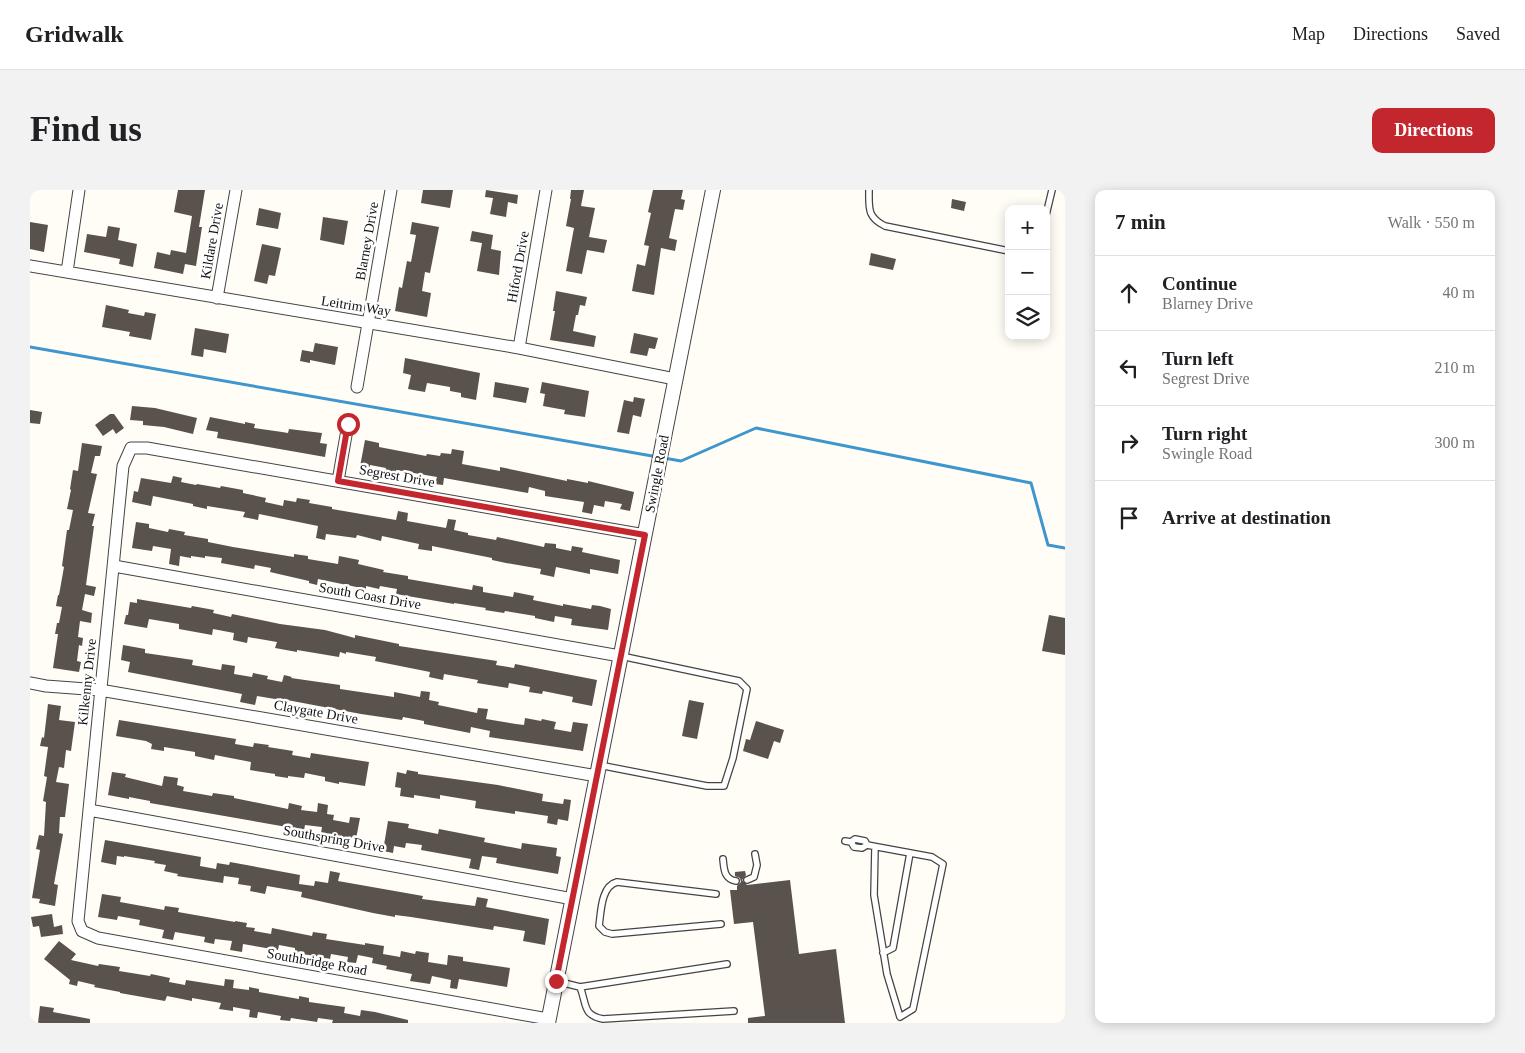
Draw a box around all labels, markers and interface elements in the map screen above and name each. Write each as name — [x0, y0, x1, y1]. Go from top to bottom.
text: Gridwalk — [25, 21, 124, 47]
text: Map — [1292, 24, 1325, 44]
text: Directions — [1353, 24, 1428, 44]
text: Saved — [1456, 24, 1500, 44]
button: Directions — [1372, 108, 1495, 153]
text: Find us — [30, 110, 142, 149]
street label: Blarney Drive — [353, 200, 381, 282]
street label: Kildare Drive — [198, 202, 226, 280]
map controls — [1005, 205, 1050, 340]
button: + — [1005, 205, 1050, 250]
text: 7 min — [1115, 210, 1166, 234]
text: Walk · 550 m — [1388, 214, 1475, 231]
street label: Hiford Drive — [504, 230, 532, 304]
button: − — [1005, 250, 1050, 295]
text: Continue — [1162, 273, 1237, 294]
icon: ahead — [1115, 279, 1143, 307]
text: 40 m — [1443, 284, 1475, 301]
street label: Leitrim Way — [320, 293, 392, 319]
button: layers — [1005, 295, 1050, 340]
text: Blarney Drive — [1162, 295, 1253, 312]
text: Turn left — [1162, 348, 1234, 369]
icon: left — [1115, 354, 1143, 382]
text: 210 m — [1435, 359, 1475, 376]
text: Segrest Drive — [1162, 370, 1250, 387]
route start — [337, 413, 360, 436]
text: Turn right — [1162, 423, 1247, 444]
icon: right — [1115, 429, 1143, 457]
street label: Swingle Road — [642, 434, 672, 514]
text: 300 m — [1435, 434, 1475, 451]
text: Swingle Road — [1162, 445, 1252, 462]
street label: Segrest Drive — [358, 462, 436, 490]
icon: arrive — [1115, 504, 1143, 532]
text: Arrive at destination — [1162, 507, 1331, 528]
street label: South Coast Drive — [318, 580, 422, 612]
street label: Kilkenny Drive — [75, 638, 99, 726]
street label: Claygate Drive — [273, 697, 359, 727]
street label: Southspring Drive — [282, 823, 386, 855]
street label: Southbridge Road — [266, 946, 368, 978]
route end — [545, 970, 568, 993]

